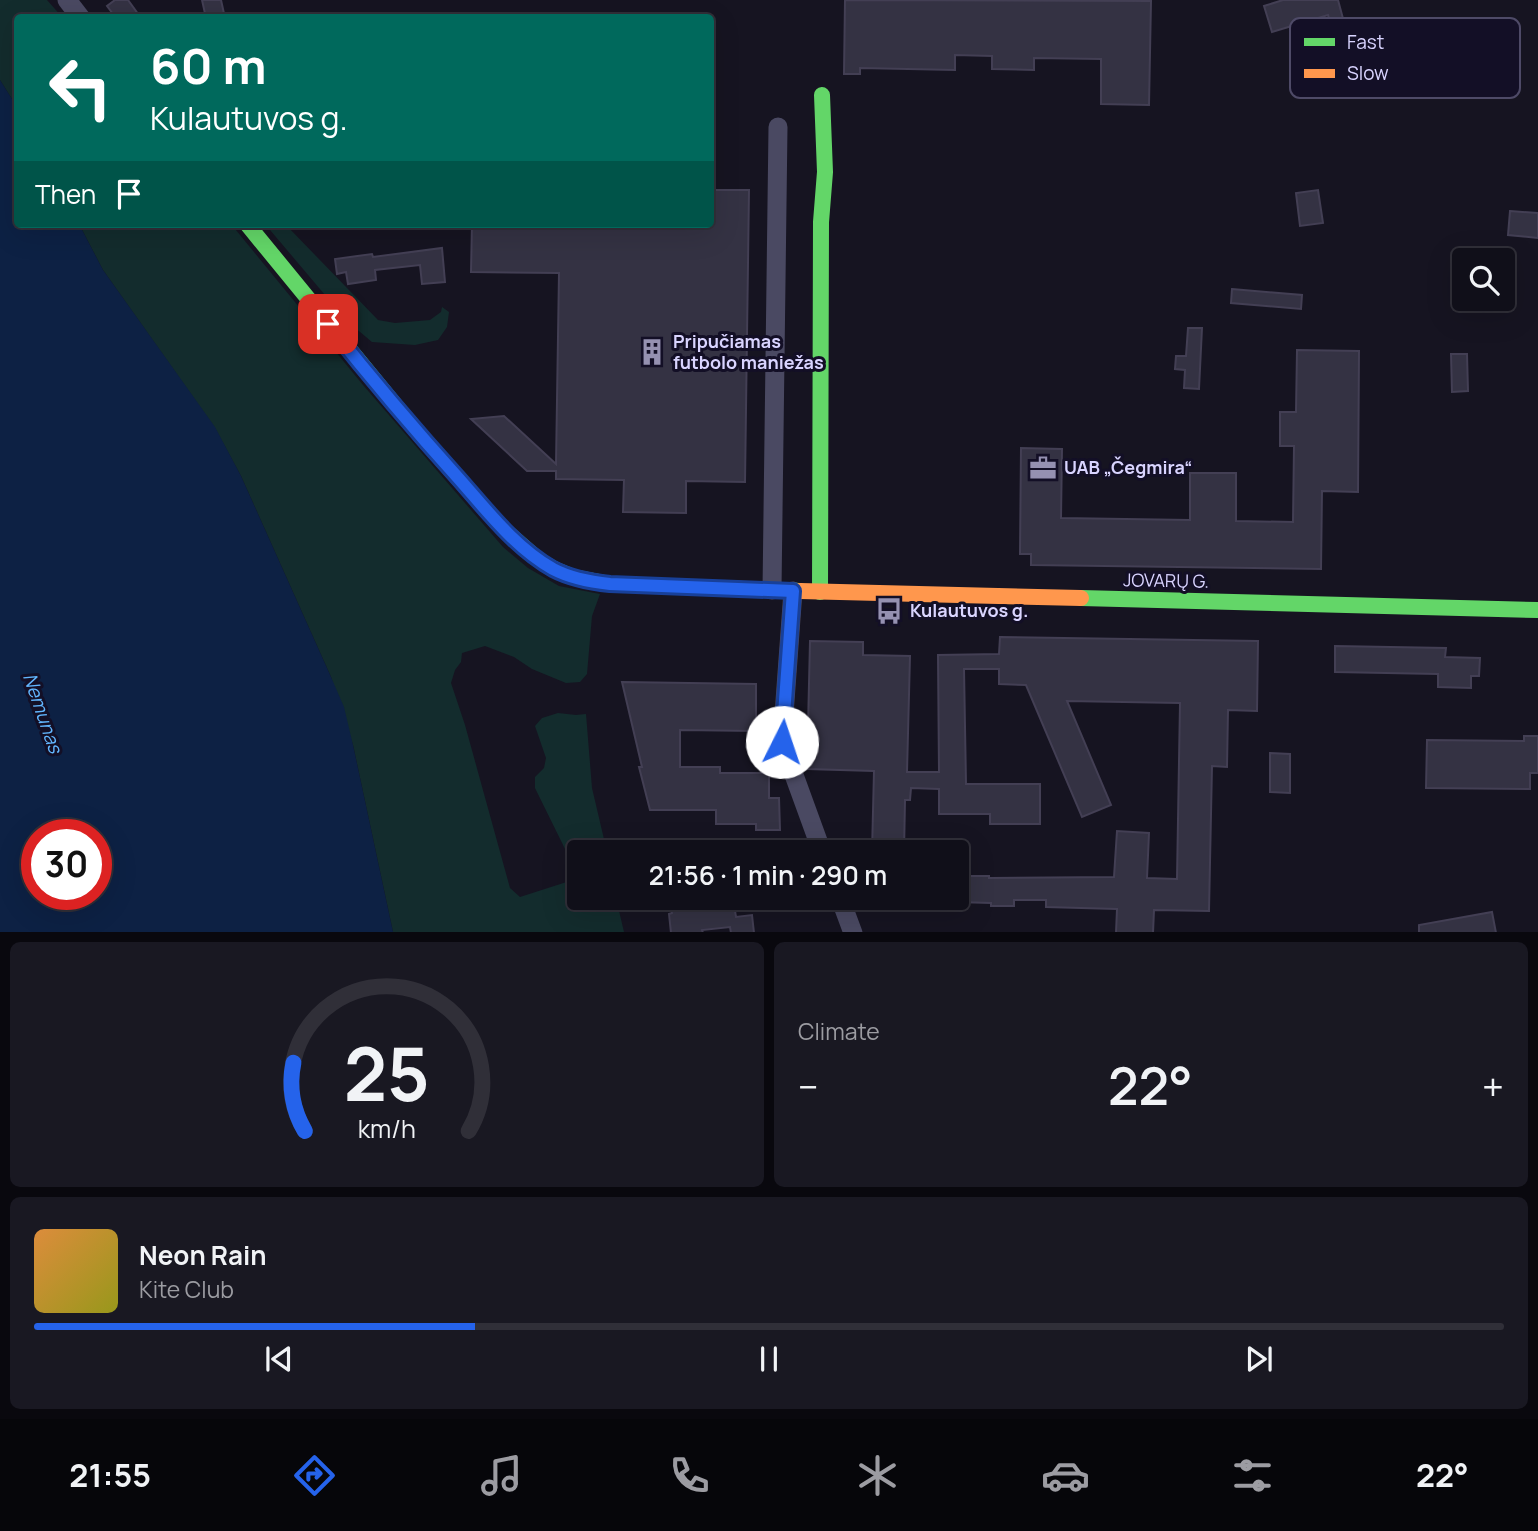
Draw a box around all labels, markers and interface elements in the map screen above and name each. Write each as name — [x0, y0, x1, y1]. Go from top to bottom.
legend — [1290, 18, 1520, 98]
text: Fast — [1347, 29, 1384, 55]
text: 60 m — [150, 32, 267, 99]
icon: left — [35, 42, 126, 133]
text: Slow — [1347, 60, 1389, 86]
text: Kulautuvos g. — [150, 96, 348, 140]
icon: arrive — [110, 175, 148, 213]
text: Then — [35, 176, 96, 212]
map controls — [1452, 248, 1515, 311]
button: search — [1452, 248, 1515, 311]
pin — [298, 294, 358, 354]
icon: arrive — [309, 305, 347, 343]
place label: Pripučiamas futbolo maniežas — [673, 329, 824, 374]
building icon: Pripučiamas futbolo maniežas — [637, 337, 667, 367]
office icon: UAB „Čegmira“ — [1028, 453, 1058, 483]
place label: UAB „Čegmira“ — [1064, 455, 1192, 479]
street label: JOVARŲ G. — [1123, 567, 1209, 593]
bus stop icon: Kulautuvos g. — [874, 596, 904, 626]
place label: Kulautuvos g. — [910, 598, 1028, 622]
water label: Nemunas — [17, 670, 69, 758]
position arrow — [745, 705, 819, 779]
speed limit sign: 30 — [21, 819, 112, 910]
text: 21:56 · 1 min · 290 m — [649, 857, 887, 893]
text: Climate — [798, 1015, 880, 1047]
text: 25 — [344, 1023, 430, 1123]
text: 22° — [1108, 1050, 1193, 1121]
text: − — [798, 1060, 819, 1112]
text: + — [1482, 1060, 1504, 1112]
text: km/h — [358, 1110, 416, 1145]
text: Neon Rain — [139, 1237, 267, 1273]
text: Kite Club — [139, 1273, 234, 1305]
icon: previous — [260, 1340, 298, 1378]
icon: pause — [750, 1340, 788, 1378]
icon: next — [1240, 1340, 1278, 1378]
icon: directions — [290, 1451, 339, 1500]
icon: music — [477, 1451, 526, 1500]
icon: phone — [665, 1451, 714, 1500]
icon: climate — [853, 1451, 902, 1500]
icon: car — [1041, 1451, 1090, 1500]
icon: filters — [1228, 1451, 1277, 1500]
text: 21:55 — [69, 1453, 151, 1497]
text: 22° — [1416, 1453, 1469, 1497]

